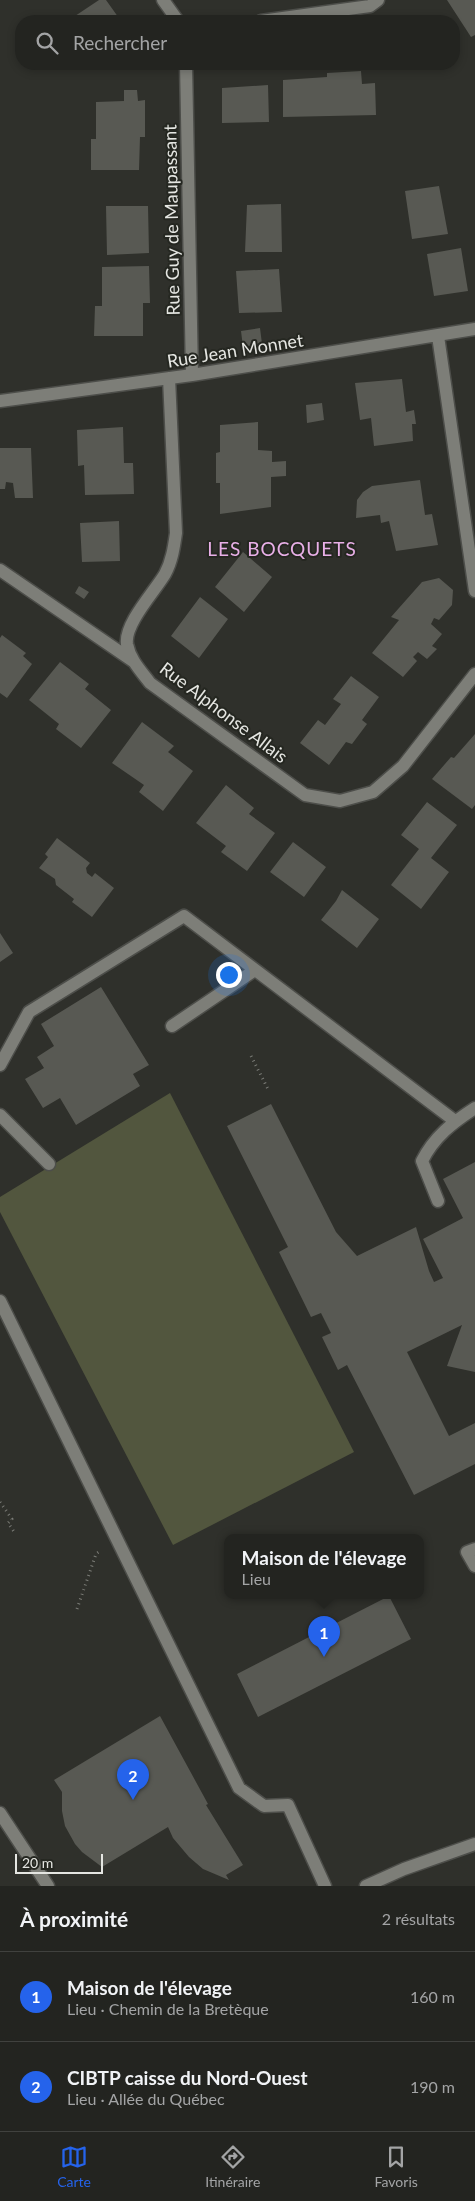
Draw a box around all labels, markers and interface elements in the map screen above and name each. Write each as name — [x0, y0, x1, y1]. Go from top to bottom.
search box — [15, 15, 460, 70]
icon: search — [33, 29, 61, 57]
text: Rechercher — [73, 31, 167, 54]
street label: Rue Guy de Maupassant — [158, 124, 184, 316]
street label: Rue Jean Monnet — [165, 328, 305, 372]
district label: LES BOCQUETS — [207, 537, 357, 560]
street label: Rue Alphonse Allais — [156, 657, 292, 767]
your location — [216, 962, 242, 988]
popup — [224, 1534, 424, 1599]
text: Maison de l'élevage — [242, 1546, 406, 1569]
text: Lieu — [242, 1569, 271, 1588]
pin: 1 — [308, 1616, 340, 1657]
pin: 2 — [117, 1759, 149, 1800]
scale bar — [15, 1851, 102, 1874]
text: 20 m — [22, 1854, 53, 1871]
text: À proximité — [20, 1906, 128, 1931]
text: 2 résultats — [382, 1909, 455, 1928]
text: Maison de l'élevage — [67, 1976, 232, 1999]
text: 1 — [31, 1987, 41, 2006]
text: 160 m — [410, 1987, 455, 2006]
text: Lieu · Chemin de la Bretèque — [67, 1999, 269, 2018]
text: CIBTP caisse du Nord-Ouest — [67, 2066, 308, 2089]
text: 2 — [31, 2077, 41, 2096]
text: 190 m — [410, 2077, 455, 2096]
text: Lieu · Allée du Québec — [67, 2089, 225, 2108]
tab: Carte — [57, 2143, 91, 2190]
tab: Itinéraire — [205, 2143, 260, 2190]
tab: Favoris — [375, 2143, 418, 2190]

